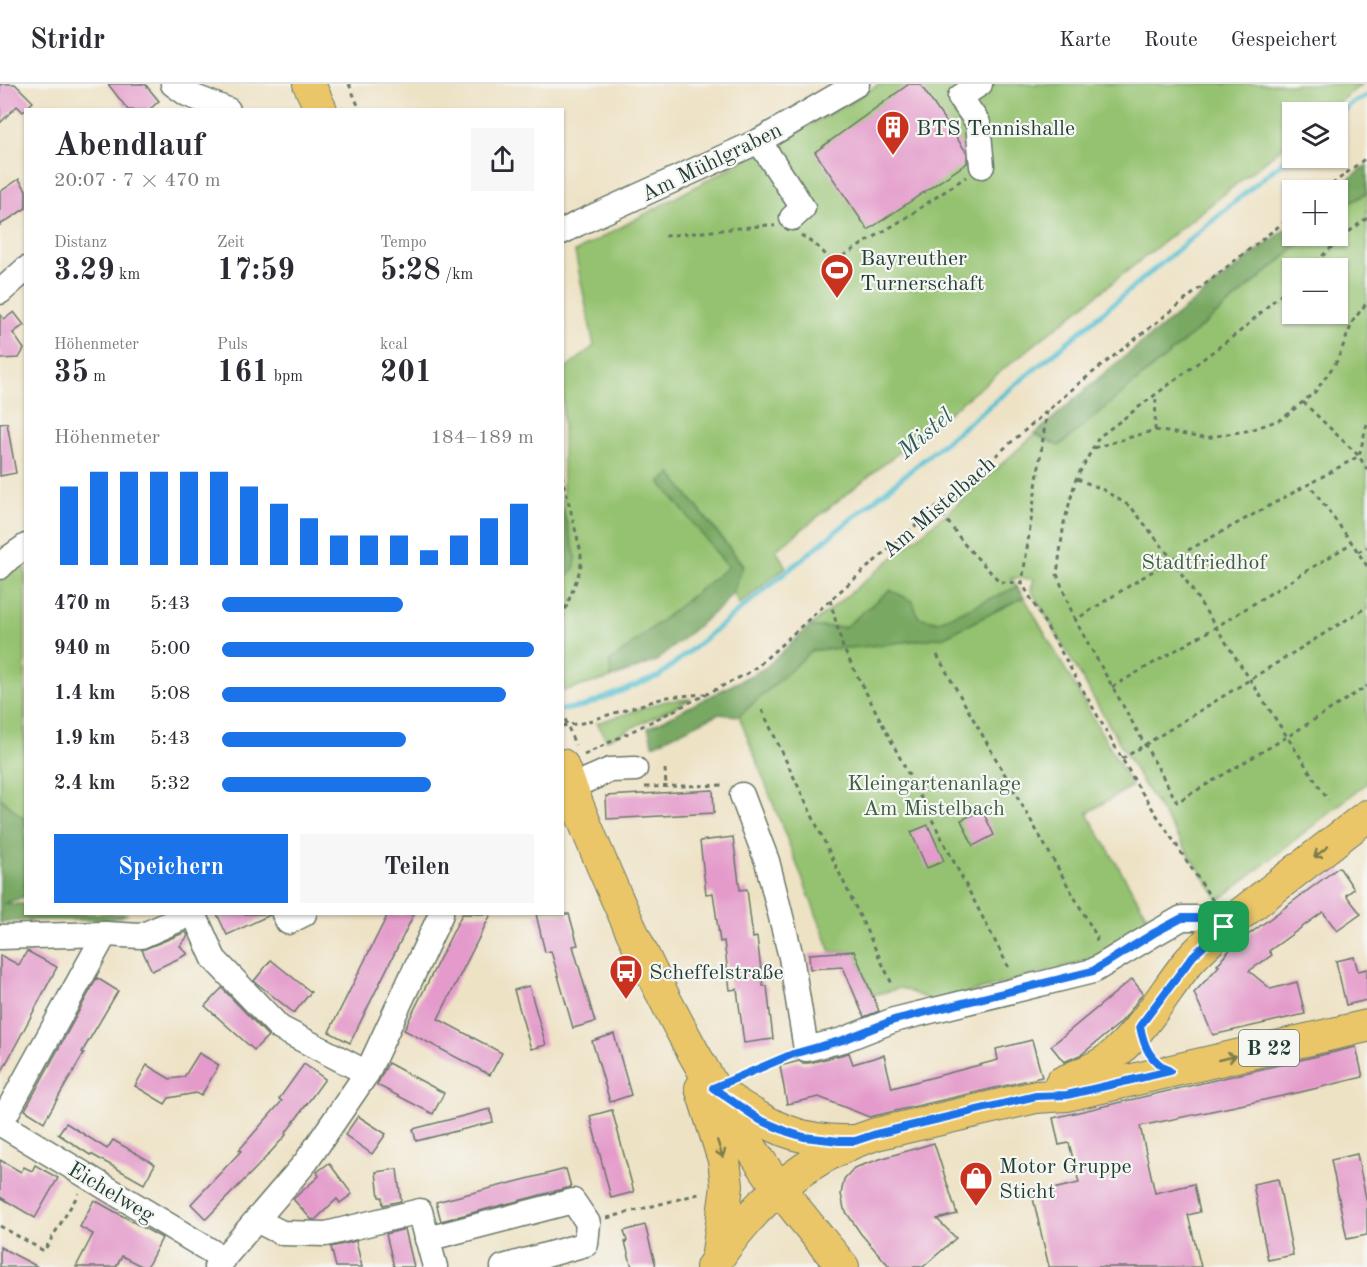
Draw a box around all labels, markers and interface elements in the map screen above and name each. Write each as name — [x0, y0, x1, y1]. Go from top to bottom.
text: Stridr — [30, 27, 105, 55]
text: Karte — [1059, 30, 1111, 51]
text: Route — [1144, 30, 1198, 51]
text: Gespeichert — [1231, 30, 1337, 51]
map controls — [1282, 102, 1348, 324]
button: layers — [1282, 102, 1348, 168]
building icon: BTS Tennishalle — [875, 109, 911, 156]
place label: BTS Tennishalle — [916, 118, 1075, 140]
street label: Am Mühlgraben — [638, 119, 786, 206]
button: share — [471, 128, 534, 191]
text: Abendlauf — [54, 130, 205, 163]
text: 20:07 · 7 × 470 m — [54, 171, 221, 191]
button: + — [1282, 180, 1348, 246]
text: Distanz — [54, 235, 107, 251]
text: Zeit — [217, 235, 245, 251]
text: Tempo — [380, 235, 427, 251]
place label: Bayreuther Turnerschaft — [860, 248, 984, 295]
sports icon: Bayreuther Turnerschaft — [819, 252, 855, 299]
text: 3.29 — [54, 256, 115, 286]
text: 17:59 — [217, 256, 295, 286]
text: 5:28 — [380, 256, 441, 286]
button: − — [1282, 258, 1348, 324]
text: km — [115, 267, 140, 283]
text: /km — [441, 267, 473, 283]
text: Höhenmeter — [54, 337, 139, 353]
text: Puls — [217, 337, 248, 353]
text: kcal — [380, 337, 408, 353]
text: 35 — [54, 358, 89, 388]
text: 161 — [217, 358, 269, 388]
text: 201 — [380, 358, 432, 388]
text: m — [89, 369, 106, 385]
text: bpm — [269, 369, 303, 385]
water label: Mistel — [893, 405, 959, 465]
text: Höhenmeter — [54, 428, 160, 448]
text: 184–189 m — [431, 428, 534, 448]
street label: Am Mistelbach — [879, 453, 1000, 562]
park label: Stadtfriedhof — [1141, 552, 1267, 574]
text: 470 m — [54, 594, 110, 614]
text: 5:43 — [150, 594, 190, 614]
text: 940 m — [54, 639, 110, 659]
text: 5:00 — [150, 639, 190, 659]
text: 1.4 km — [54, 684, 116, 704]
text: 5:08 — [150, 684, 190, 704]
text: 1.9 km — [54, 729, 116, 749]
text: 5:43 — [150, 729, 190, 749]
park label: Kleingartenanlage Am Mistelbach — [847, 773, 1021, 820]
text: 2.4 km — [54, 774, 116, 794]
text: 5:32 — [150, 774, 190, 794]
button: Speichern — [54, 834, 288, 903]
button: Teilen — [300, 834, 534, 903]
one-way arrow — [1313, 846, 1329, 859]
pin — [1198, 901, 1249, 952]
icon: arrive — [1207, 910, 1240, 943]
bus stop icon: Scheffelstraße — [608, 953, 644, 1000]
place label: Scheffelstraße — [649, 962, 784, 984]
road number: B 22 — [1239, 1030, 1299, 1066]
one-way arrow — [1217, 1052, 1237, 1063]
one-way arrow — [715, 1139, 726, 1158]
place label: Motor Gruppe Sticht — [999, 1156, 1132, 1203]
street label: Eichelweg — [64, 1158, 158, 1227]
shop icon: Motor Gruppe Sticht — [958, 1160, 994, 1207]

